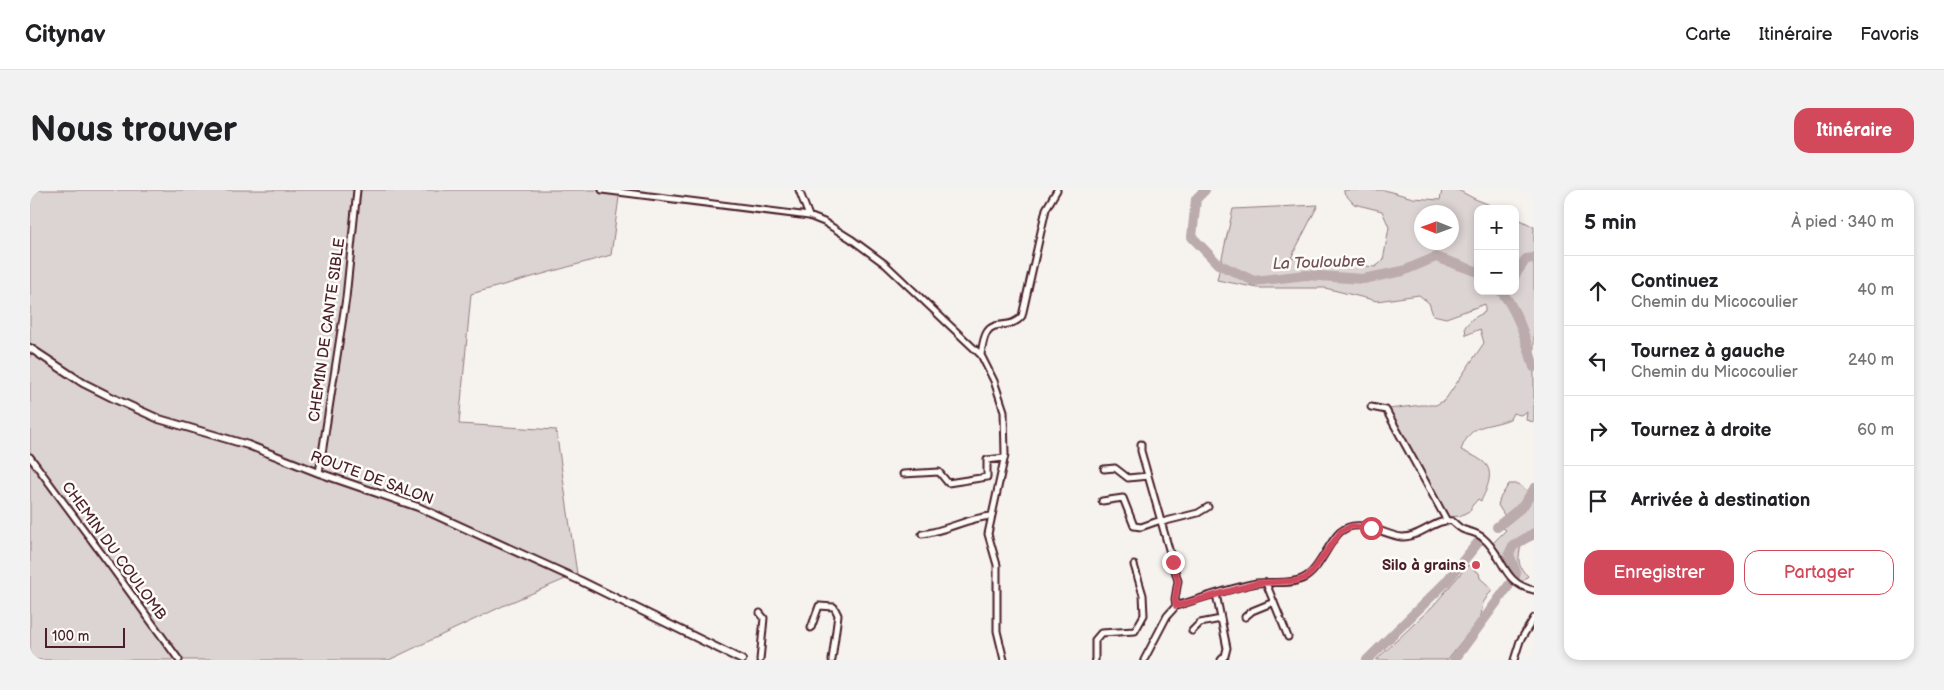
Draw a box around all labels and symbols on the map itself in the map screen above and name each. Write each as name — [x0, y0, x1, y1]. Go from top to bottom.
north arrow — [1414, 205, 1459, 250]
street label: CHEMIN DE CANTE SIBLE — [305, 237, 349, 423]
water label: La Touloubre — [1272, 252, 1366, 274]
street label: ROUTE DE SALON — [308, 447, 436, 509]
street label: CHEMIN DU COULOMB — [57, 478, 171, 624]
route start — [1360, 517, 1383, 540]
route end — [1162, 551, 1185, 574]
place label: Silo à grains — [1382, 556, 1466, 575]
marker: Silo à grains — [1470, 559, 1482, 571]
scale bar — [45, 625, 125, 648]

